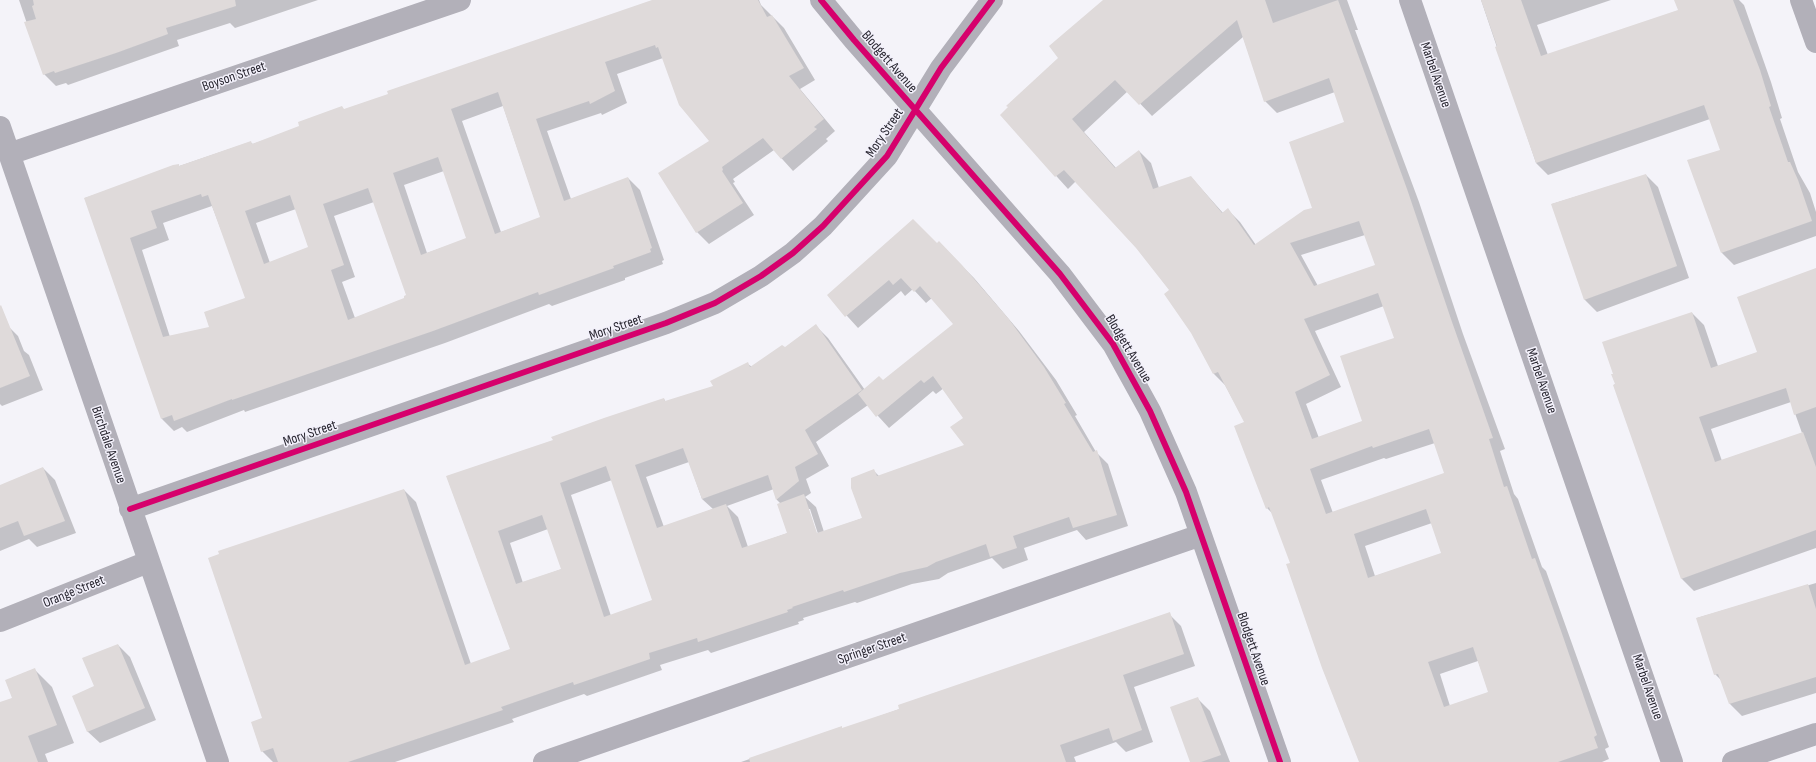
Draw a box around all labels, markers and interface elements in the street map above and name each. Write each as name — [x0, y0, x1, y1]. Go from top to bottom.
street label: Blodgett Avenue — [858, 28, 920, 96]
street label: Marbel Avenue — [1416, 40, 1454, 110]
street label: Boyson Street — [200, 58, 268, 96]
street label: Mory Street — [863, 105, 907, 161]
street label: Mory Street — [587, 311, 645, 345]
street label: Blodgett Avenue — [1101, 312, 1155, 386]
street label: Marbel Avenue — [1522, 346, 1560, 416]
street label: Birchdale Avenue — [87, 404, 129, 486]
street label: Mory Street — [281, 417, 339, 451]
street label: Orange Street — [41, 572, 107, 612]
street label: Blodgett Avenue — [1233, 610, 1273, 688]
street label: Springer Street — [836, 629, 908, 669]
street label: Marbel Avenue — [1628, 652, 1666, 722]

